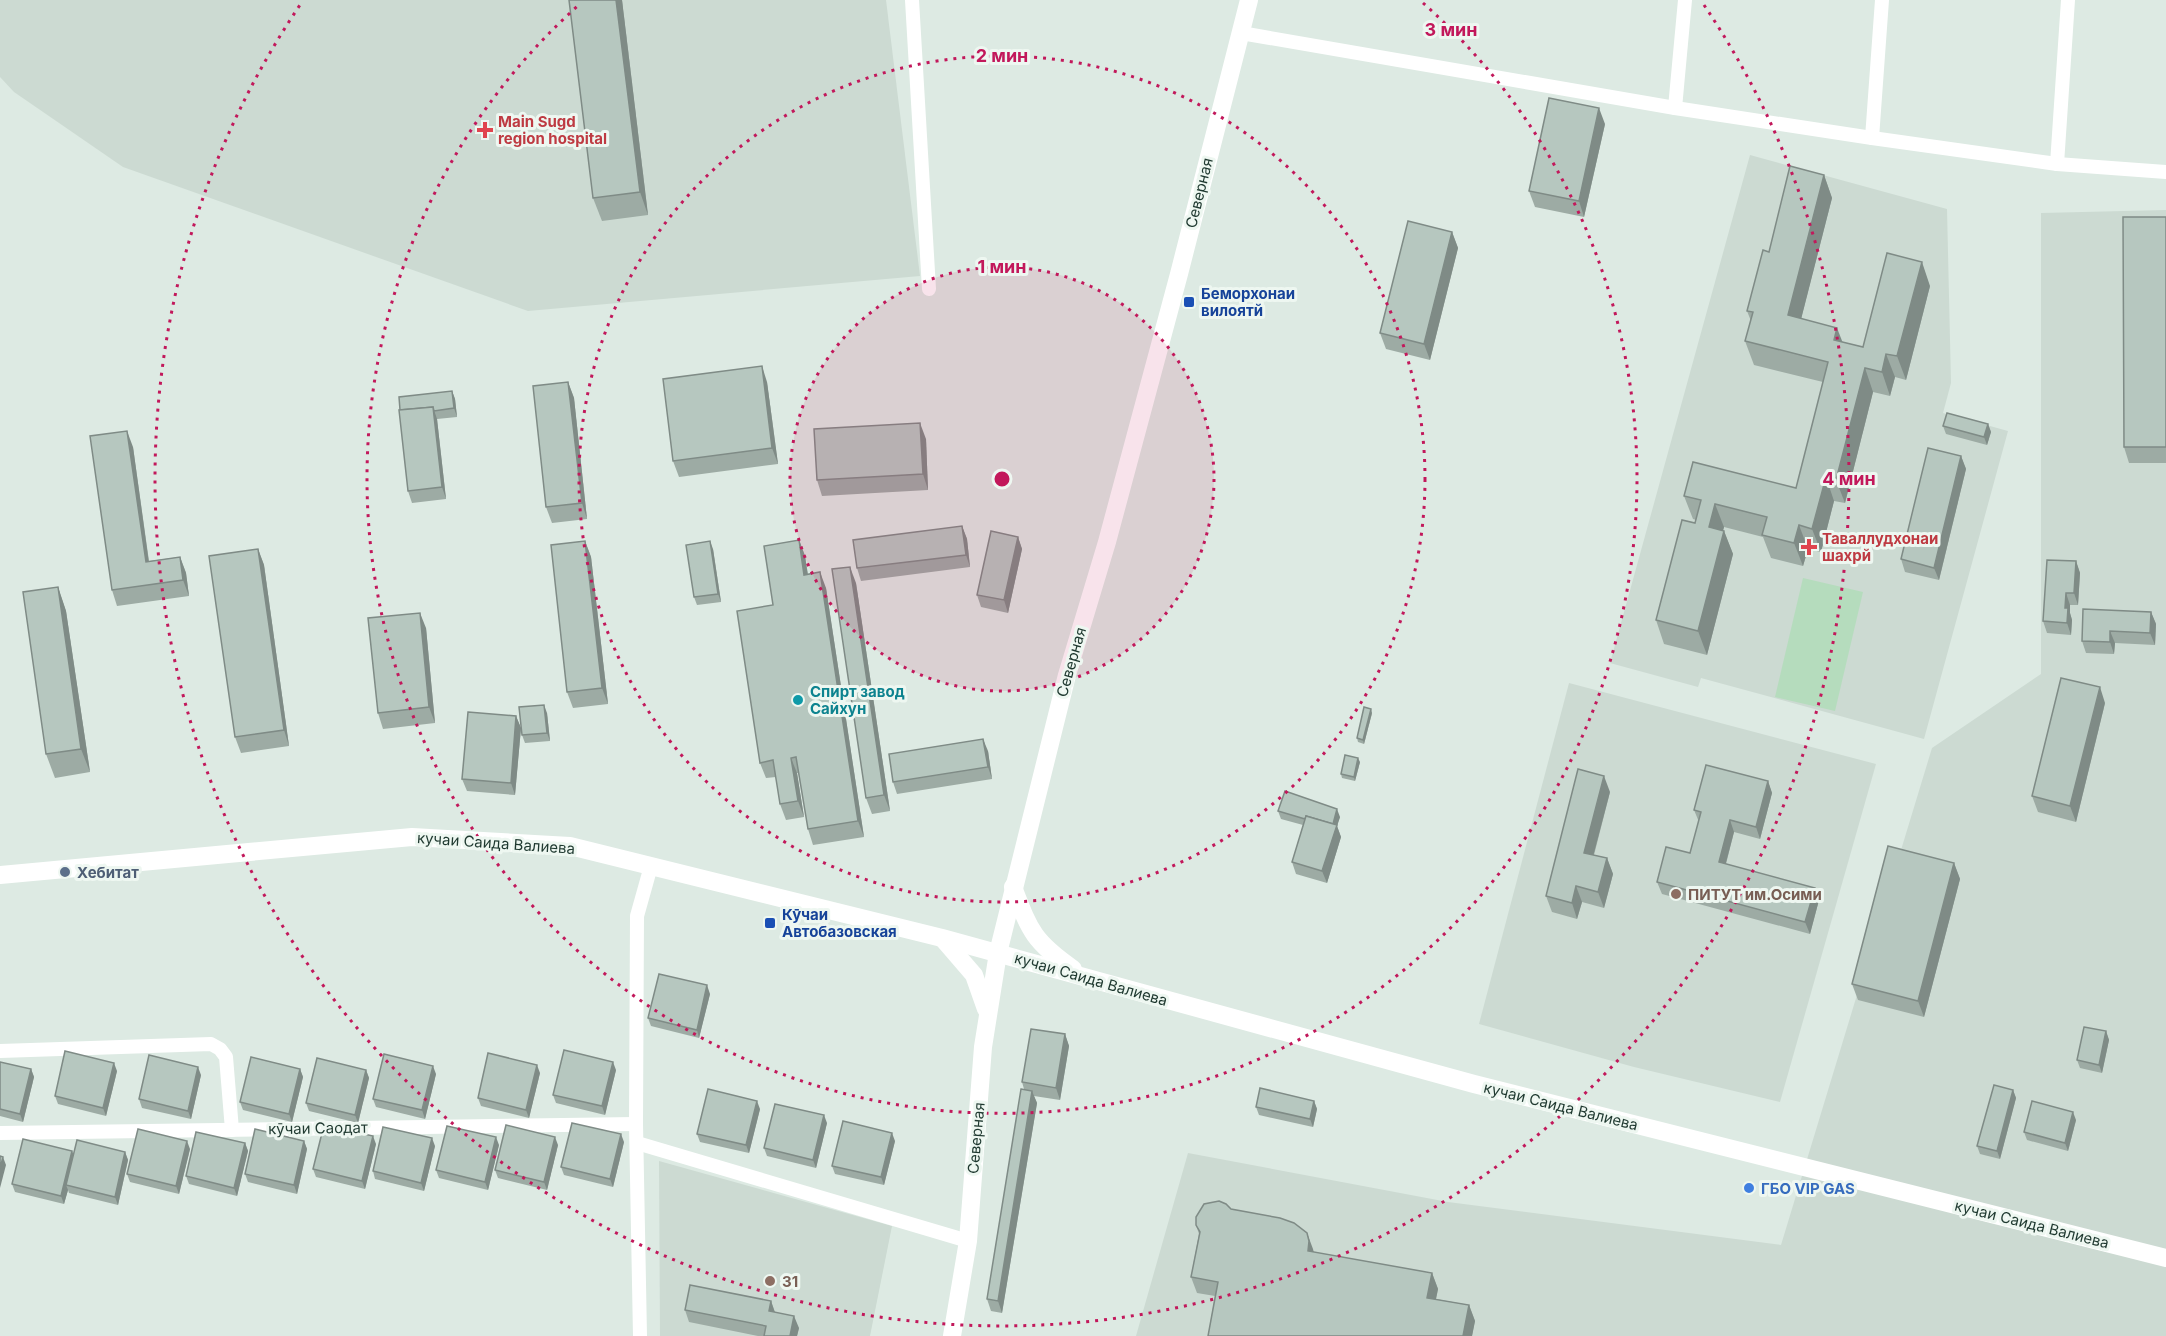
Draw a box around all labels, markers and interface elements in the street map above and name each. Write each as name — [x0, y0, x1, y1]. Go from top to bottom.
text: 3 мин — [1425, 19, 1477, 40]
text: 2 мин — [976, 45, 1028, 66]
place label: Main Sugd region hospital — [498, 112, 607, 148]
marker: Main Sugd region hospital — [476, 121, 494, 139]
street label: Северная — [1181, 156, 1217, 230]
text: 1 мин — [977, 256, 1027, 277]
place label: Беморхонаи вилоятй — [1201, 284, 1295, 320]
marker: Беморхонаи вилоятй — [1182, 295, 1196, 309]
text: 4 мин — [1822, 468, 1876, 489]
centre of rings — [992, 469, 1012, 489]
place label: Таваллудхонаи шахрй — [1822, 529, 1938, 565]
marker: Таваллудхонаи шахрй — [1800, 538, 1818, 556]
street label: Северная — [1052, 625, 1090, 699]
place label: Спирт завод Сайхун — [810, 682, 905, 718]
marker: Спирт завод Сайхун — [791, 693, 805, 707]
street label: кучаи Саида Валиева — [416, 828, 576, 858]
place label: Хебитат — [77, 863, 139, 882]
marker: Хебитат — [58, 865, 72, 879]
place label: ПИТУТ им.Осими — [1688, 885, 1822, 904]
marker: ПИТУТ им.Осими — [1669, 887, 1683, 901]
place label: Кӯчаи Автобазовская — [782, 905, 897, 941]
marker: Кӯчаи Автобазовская — [763, 916, 777, 930]
street label: кучаи Саида Валиева — [1012, 948, 1170, 1010]
street label: кучаи Саида Валиева — [1482, 1078, 1640, 1134]
street label: Северная — [963, 1101, 989, 1175]
street label: кӯчаи Саодат — [268, 1118, 368, 1138]
place label: ГБО VIP GAS — [1761, 1179, 1855, 1198]
marker: ГБО VIP GAS — [1742, 1181, 1756, 1195]
street label: кучаи Саида Валиева — [1953, 1196, 2111, 1252]
place label: 31 — [782, 1272, 798, 1291]
marker: 31 — [763, 1274, 777, 1288]

